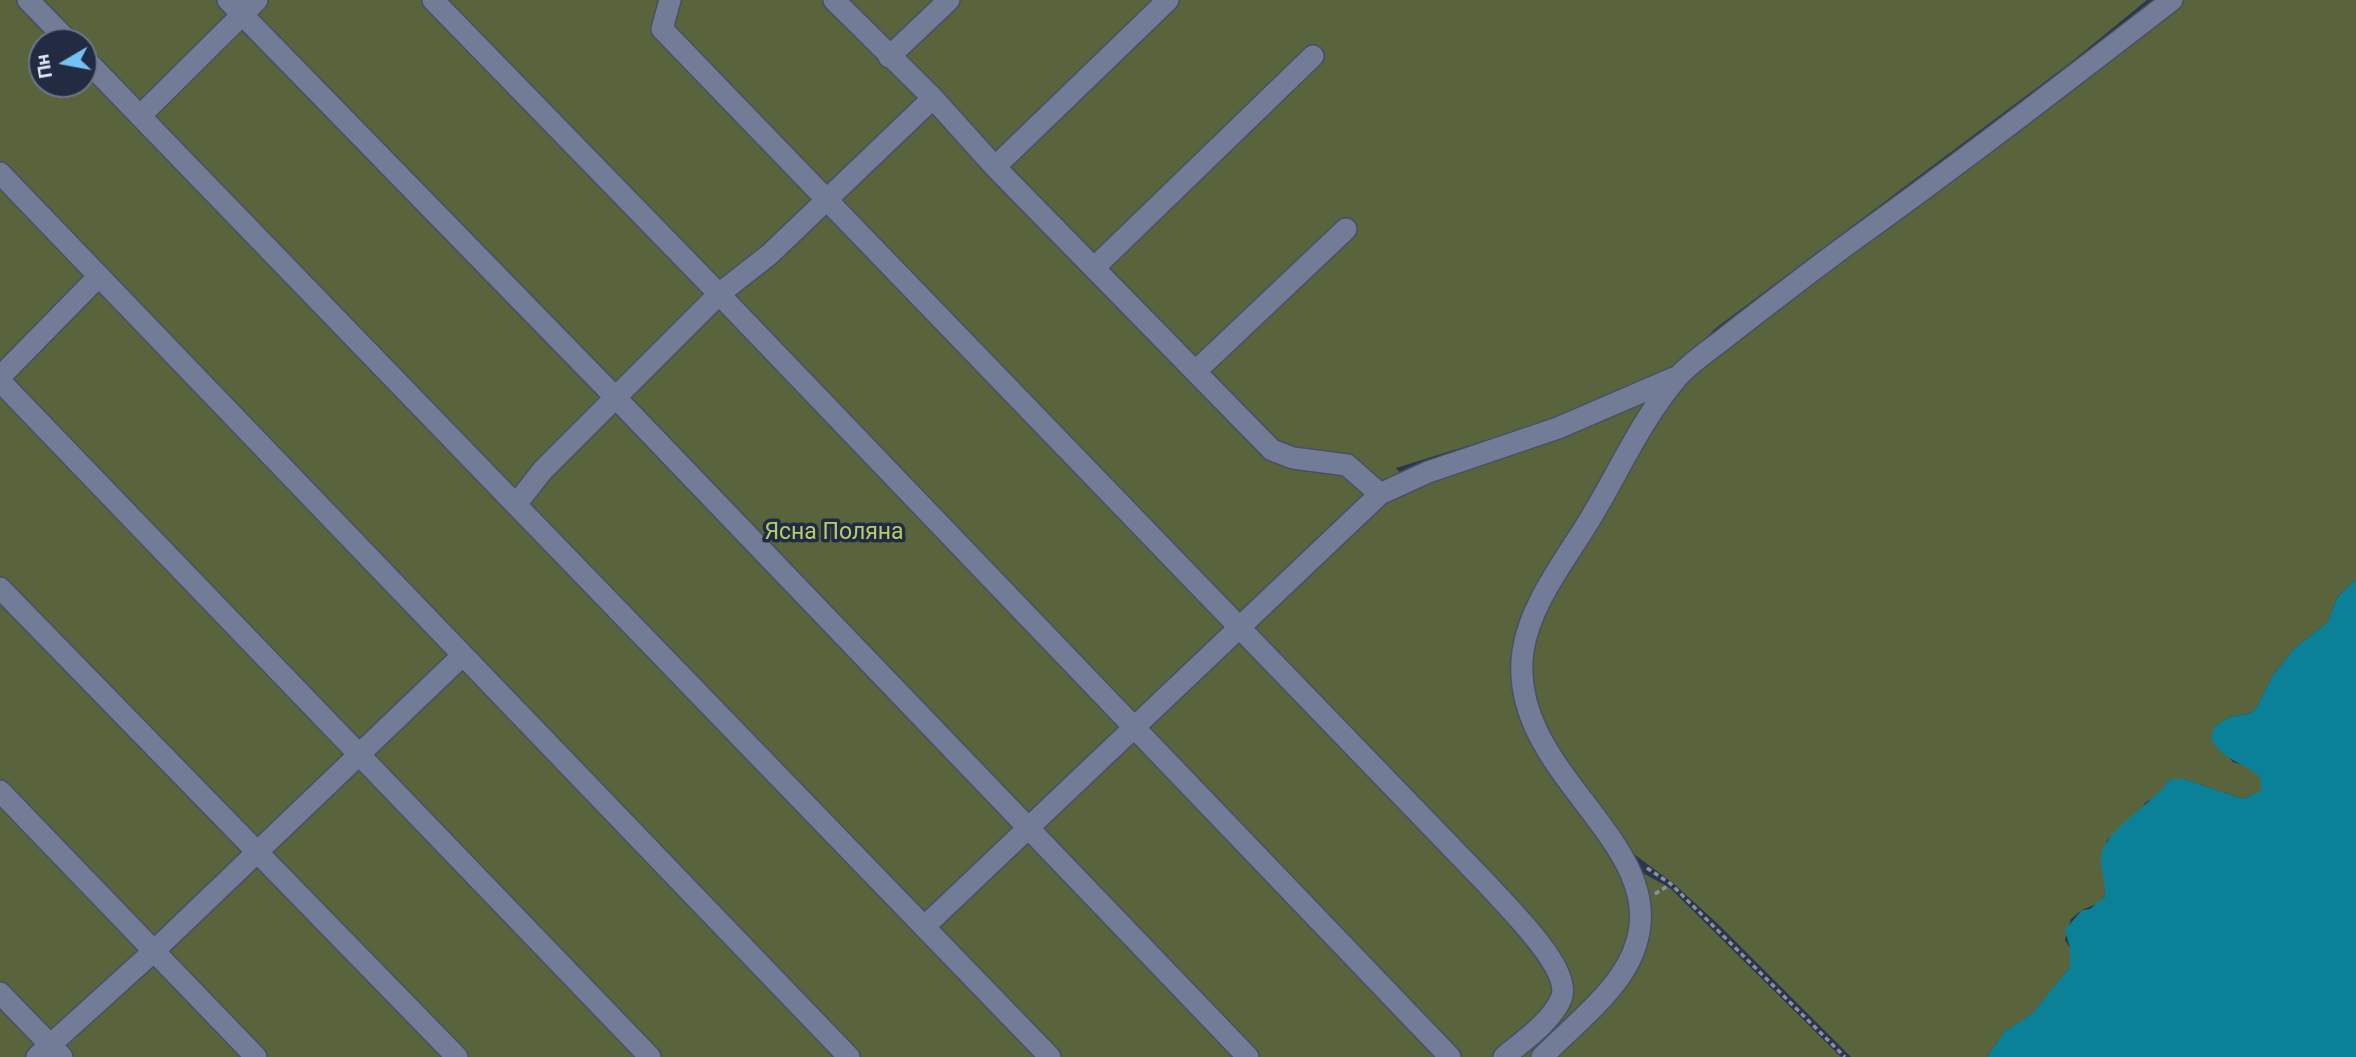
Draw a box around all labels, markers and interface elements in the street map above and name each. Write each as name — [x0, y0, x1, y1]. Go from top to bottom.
north arrow — [28, 28, 98, 98]
text: Пн — [30, 52, 57, 80]
park label: Ясна Поляна — [764, 519, 904, 547]

